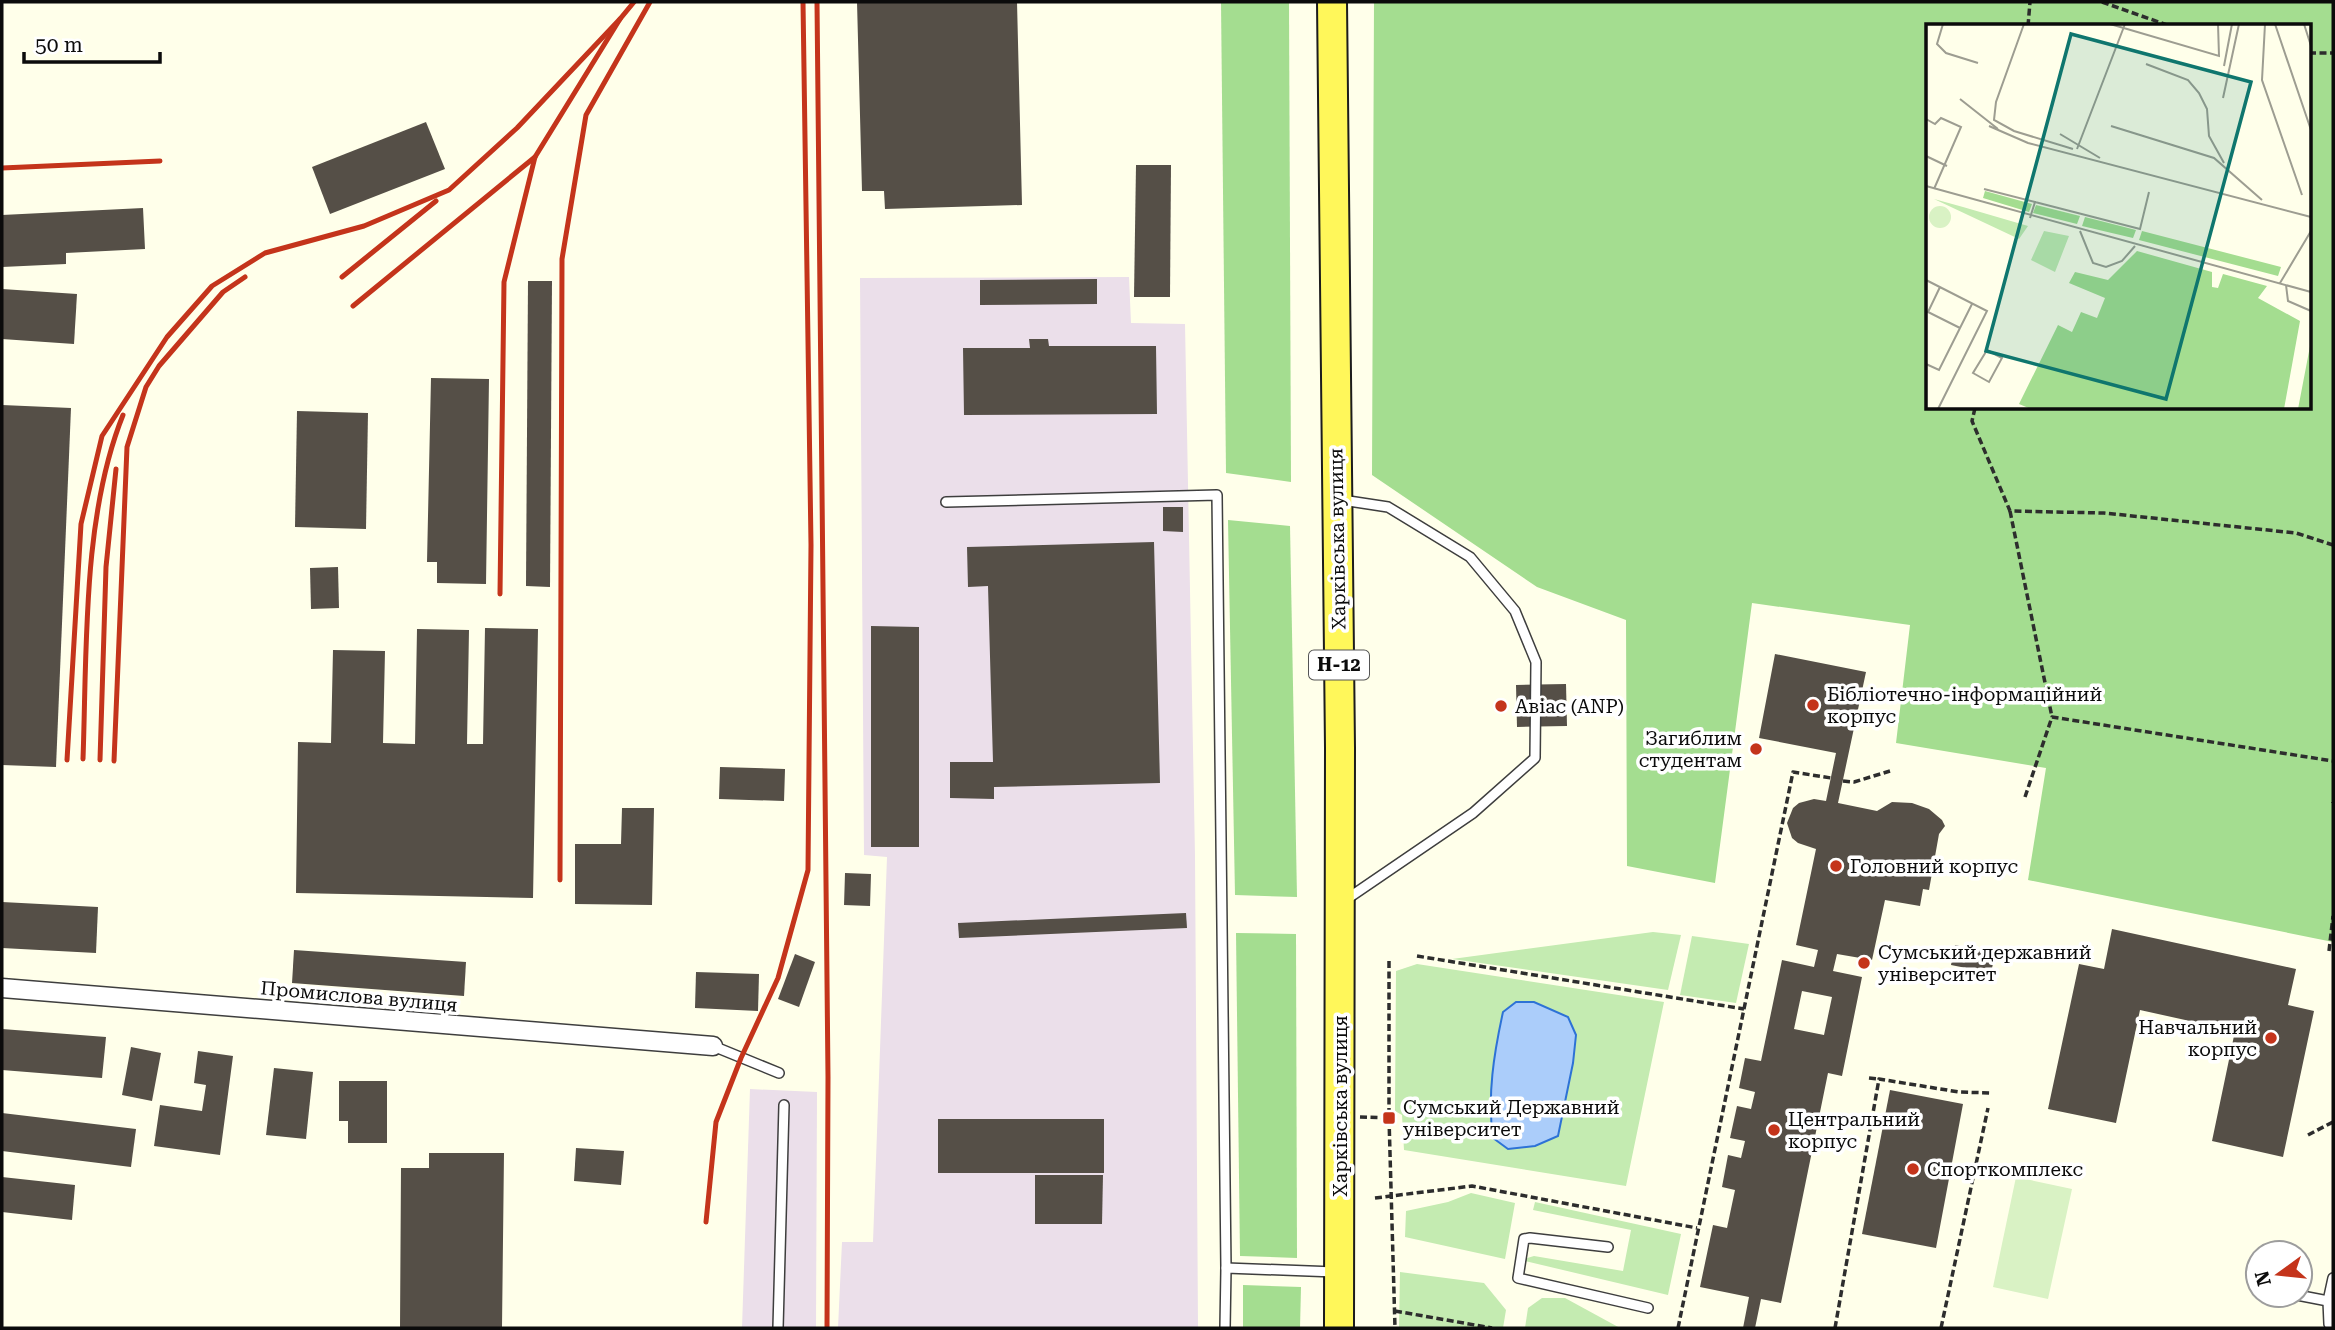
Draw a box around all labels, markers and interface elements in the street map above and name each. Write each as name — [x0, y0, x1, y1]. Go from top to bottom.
scale bar — [24, 21, 161, 65]
inset map — [1926, 24, 2310, 410]
text: 50 m — [35, 33, 83, 57]
street label: Харківська вулиця — [1324, 448, 1351, 630]
road number: Н-12 — [1309, 650, 1369, 680]
place label: Бібліотечно-інформаційний корпус — [1827, 683, 2103, 728]
place label: Авіас (ANP) — [1515, 695, 1624, 718]
marker: Бібліотечно-інформаційний корпус — [1805, 697, 1821, 713]
marker: Авіас (ANP) — [1493, 698, 1509, 714]
place label: Загиблим студентам — [1639, 727, 1742, 772]
marker: Загиблим студентам — [1748, 741, 1764, 757]
place label: Головний корпус — [1850, 855, 2018, 878]
marker: Головний корпус — [1828, 858, 1844, 874]
place label: Сумський державний університет — [1878, 941, 2092, 986]
marker: Сумський державний університет — [1856, 955, 1872, 971]
street label: Промислова вулиця — [260, 976, 459, 1017]
street label: Харківська вулиця — [1329, 1015, 1352, 1197]
place label: Навчальний корпус — [2138, 1016, 2257, 1061]
marker: Навчальний корпус — [2263, 1030, 2279, 1046]
place label: Сумський Державний університет — [1403, 1096, 1620, 1141]
place label: Центральний корпус — [1788, 1108, 1920, 1153]
marker: Сумський Державний університет — [1381, 1110, 1397, 1126]
marker: Центральний корпус — [1766, 1122, 1782, 1138]
place label: Спорткомплекс — [1927, 1158, 2083, 1181]
marker: Спорткомплекс — [1905, 1161, 1921, 1177]
north arrow — [2244, 1239, 2314, 1309]
text: N — [2250, 1268, 2276, 1288]

